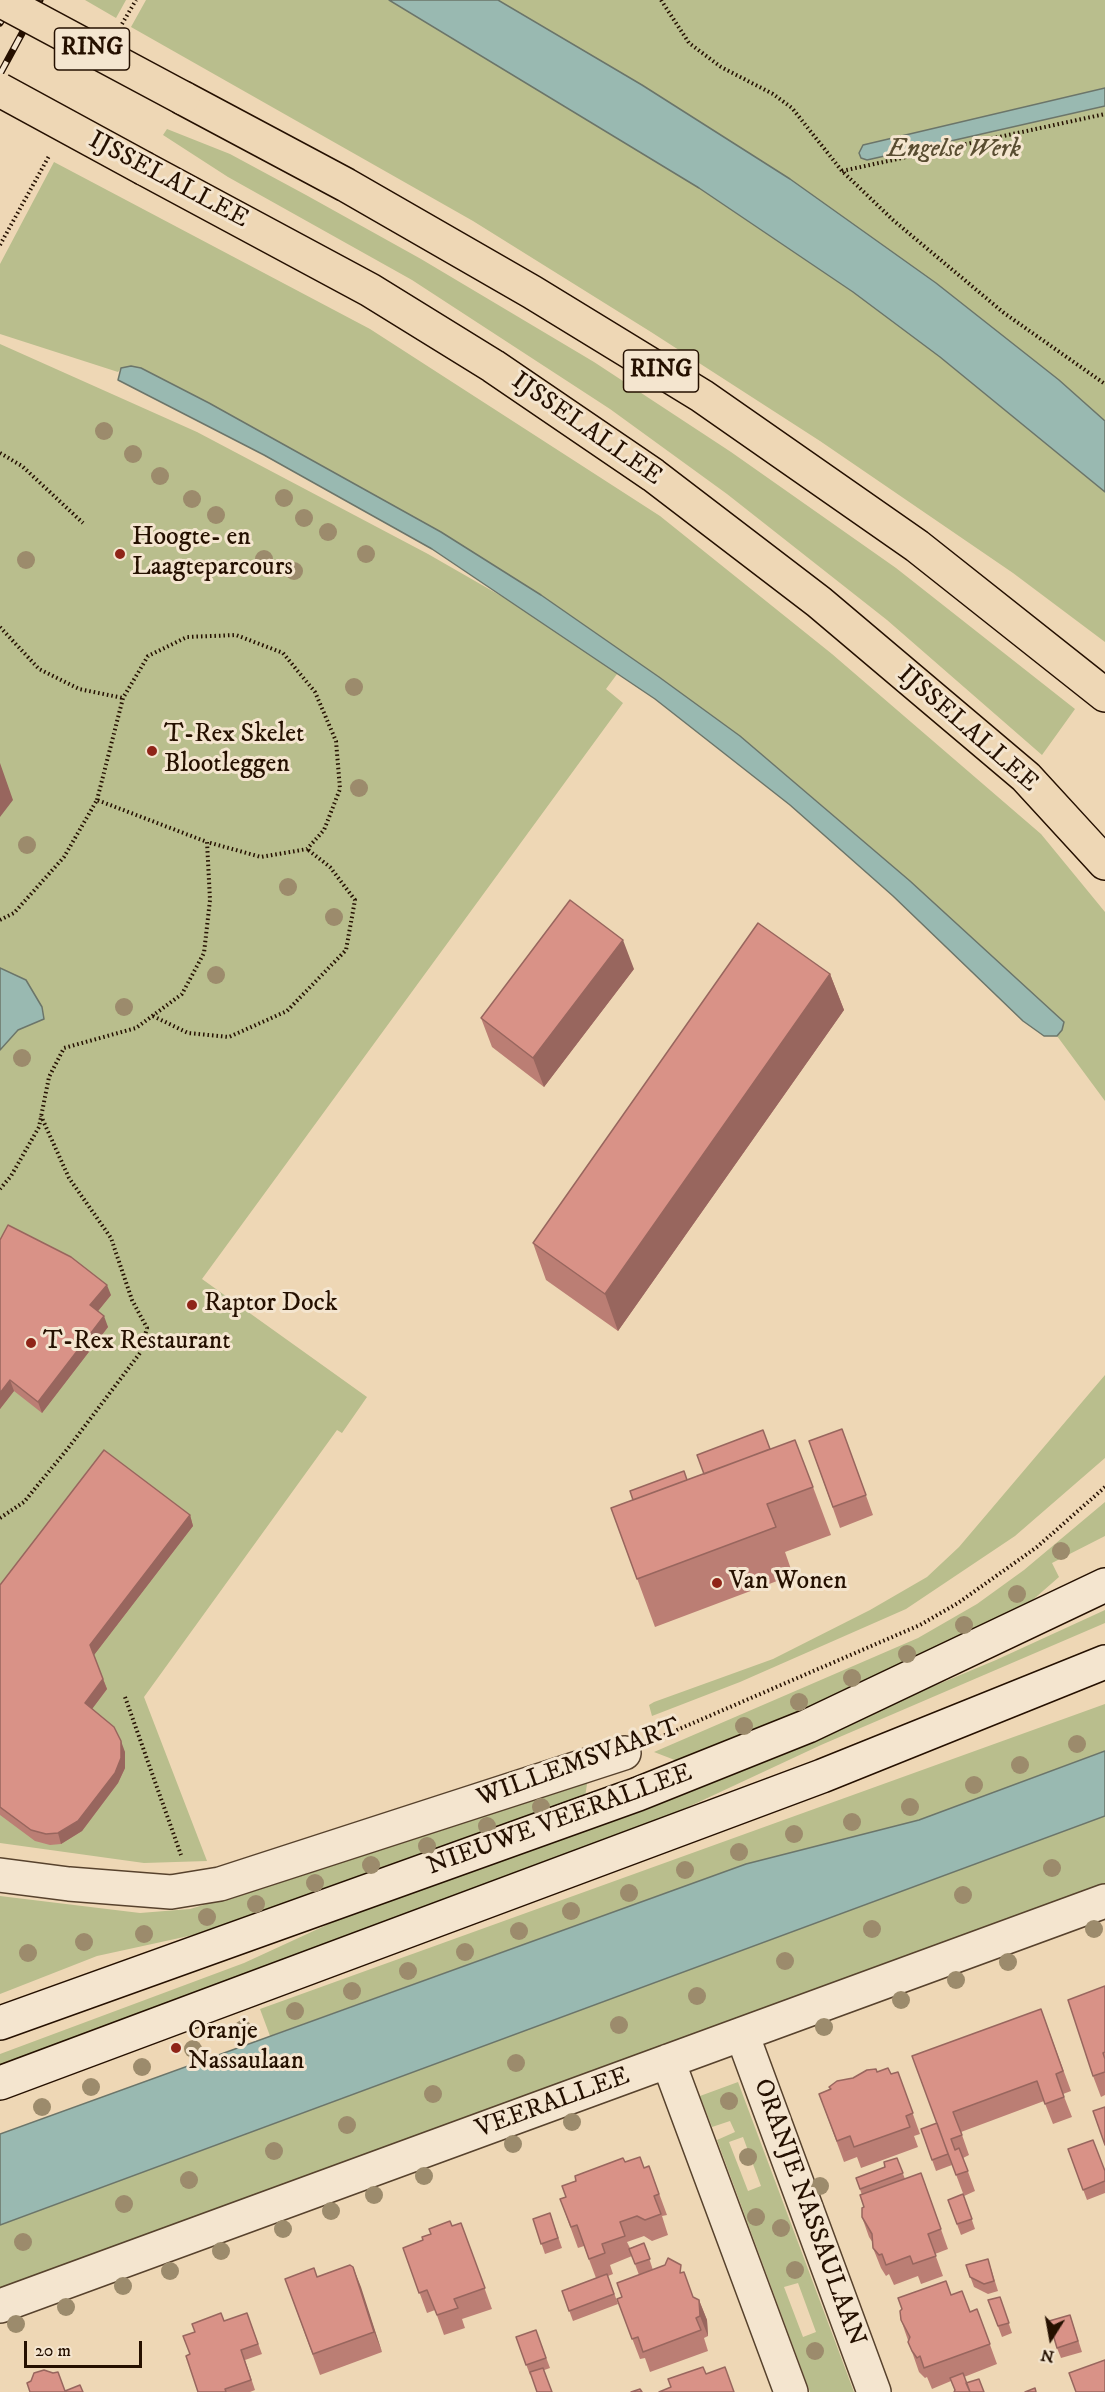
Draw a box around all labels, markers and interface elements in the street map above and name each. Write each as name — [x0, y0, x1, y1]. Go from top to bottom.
road number: RING — [54, 28, 130, 70]
street label: IJSSELALLEE — [83, 126, 253, 236]
park label: Engelse Werk — [887, 135, 1021, 167]
road number: RING — [624, 350, 698, 392]
street label: IJSSELALLEE — [505, 367, 667, 493]
place label: Hoogte- en Laagteparcours — [132, 523, 293, 584]
marker: Hoogte- en Laagteparcours — [113, 547, 127, 561]
street label: IJSSELALLEE — [890, 660, 1044, 800]
place label: T-Rex Skelet Blootleggen — [164, 720, 304, 782]
marker: T-Rex Skelet Blootleggen — [145, 744, 159, 758]
place label: Raptor Dock — [204, 1289, 338, 1321]
marker: Raptor Dock — [185, 1298, 199, 1312]
place label: T-Rex Restaurant — [43, 1327, 231, 1359]
marker: T-Rex Restaurant — [24, 1336, 38, 1350]
place label: Van Wonen — [729, 1567, 847, 1599]
marker: Van Wonen — [710, 1576, 724, 1590]
street label: WILLEMSVAART — [473, 1713, 685, 1815]
street label: NIEUWE VEERALLEE — [423, 1759, 697, 1883]
place label: Oranje Nassaulaan — [188, 2017, 304, 2078]
marker: Oranje Nassaulaan — [169, 2041, 183, 2055]
street label: VEERALLEE — [472, 2062, 634, 2146]
street label: ORANJE NASSAULAAN — [745, 2075, 871, 2351]
north arrow — [1021, 2308, 1081, 2368]
scale bar — [27, 2329, 146, 2367]
text: 20 m — [35, 2340, 71, 2362]
text: N — [1039, 2345, 1056, 2367]

